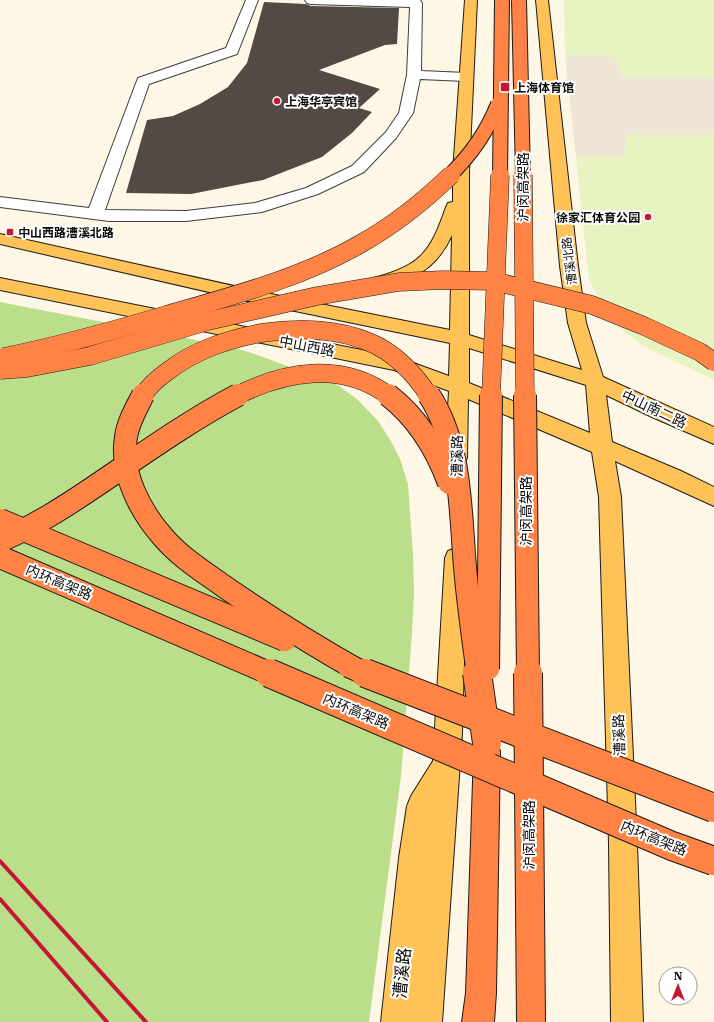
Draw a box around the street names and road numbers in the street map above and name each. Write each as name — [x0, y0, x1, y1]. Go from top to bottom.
street label: 沪闵高架路 — [514, 152, 532, 222]
street label: 漕溪北路 — [559, 236, 579, 286]
street label: 中山西路 — [278, 332, 336, 360]
street label: 中山南二路 — [618, 386, 690, 432]
street label: 漕溪路 — [448, 435, 466, 477]
street label: 沪闵高架路 — [517, 476, 535, 546]
street label: 内环高架路 — [23, 560, 95, 604]
street label: 内环高架路 — [320, 689, 392, 733]
street label: 漕溪路 — [609, 714, 629, 756]
street label: 沪闵高架路 — [520, 800, 538, 870]
street label: 内环高架路 — [618, 817, 690, 859]
street label: 漕溪路 — [388, 946, 416, 1000]

